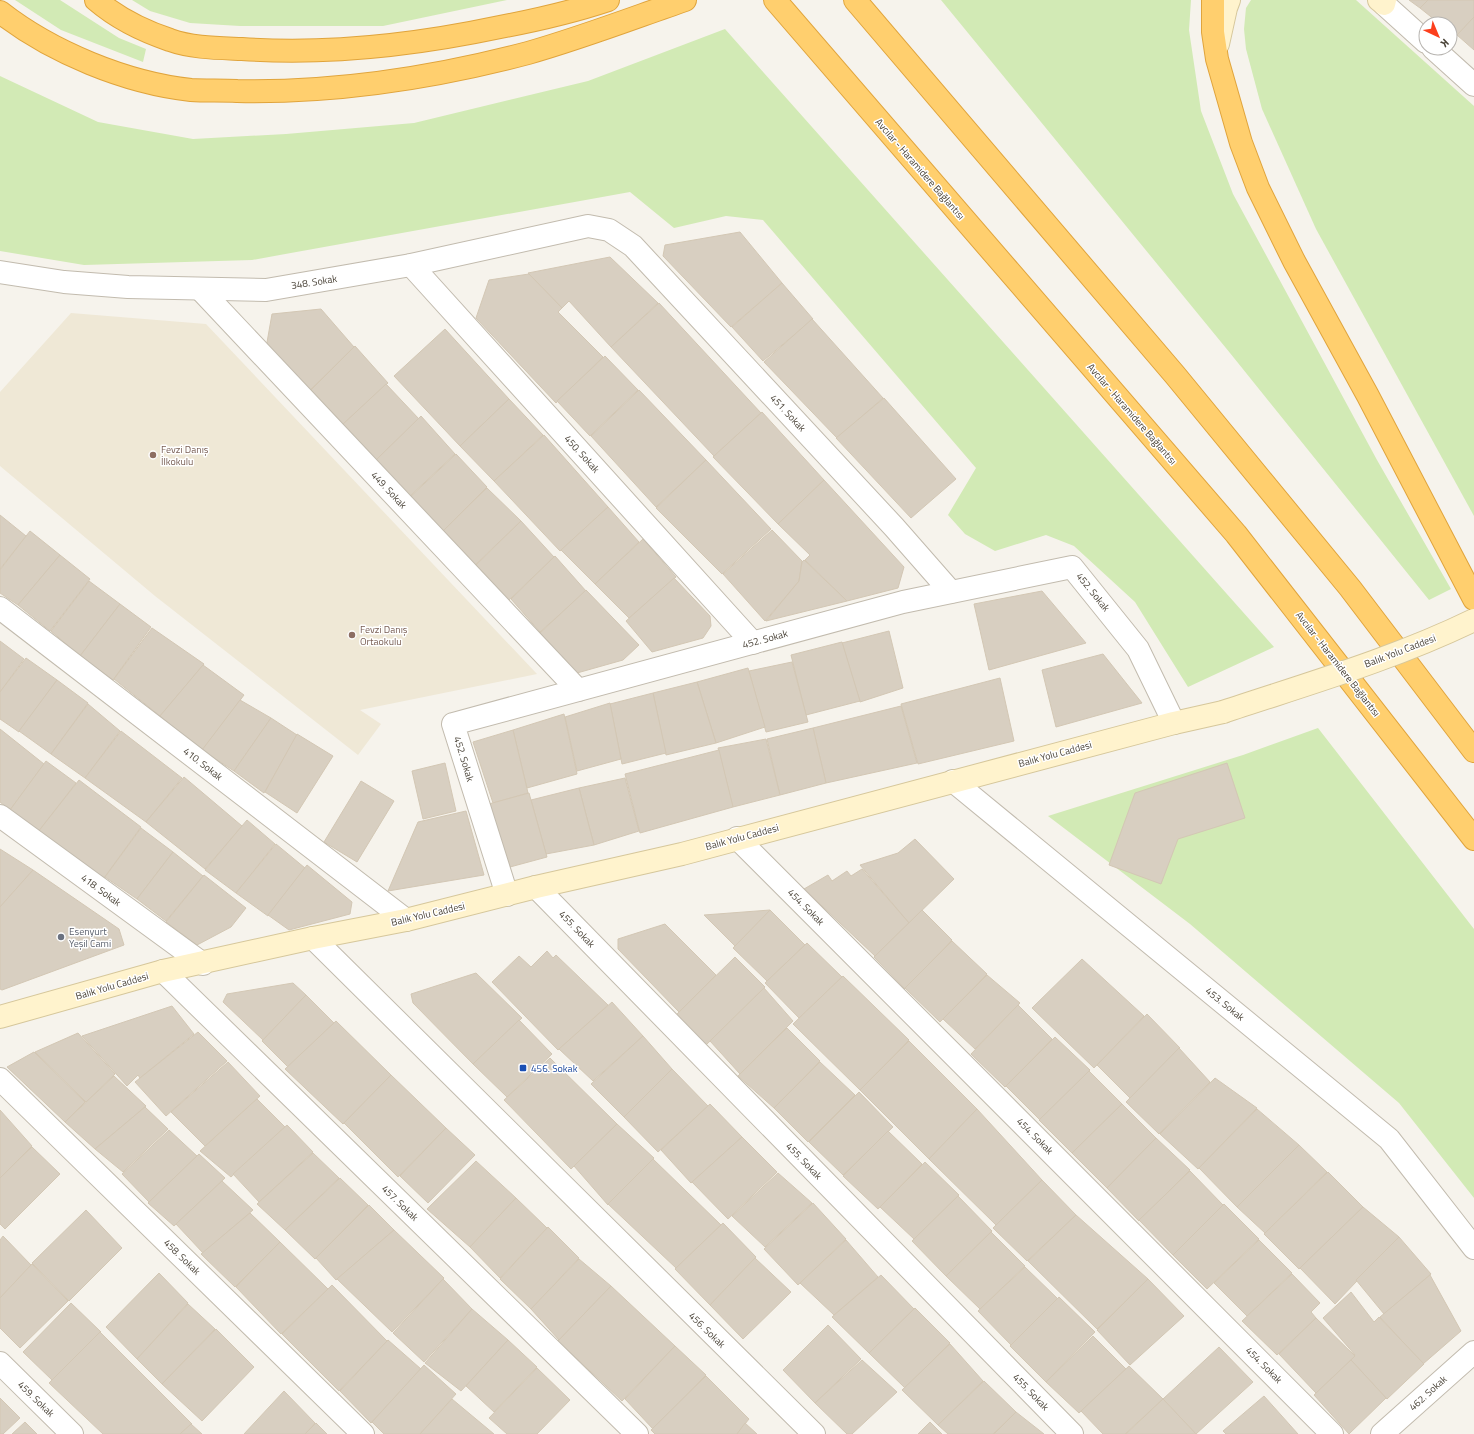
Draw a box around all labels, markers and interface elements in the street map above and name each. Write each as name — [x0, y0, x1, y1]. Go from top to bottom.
north arrow — [1418, 16, 1458, 56]
text: K — [1437, 35, 1453, 52]
street label: Avcılar - Haramidere Bağlantısı — [872, 115, 968, 223]
street label: 348. Sokak — [290, 271, 338, 293]
street label: Avcılar - Haramidere Bağlantısı — [1084, 360, 1180, 468]
street label: 451. Sokak — [767, 391, 809, 435]
street label: 450. Sokak — [561, 432, 603, 476]
place label: Fevzi Danış İlkokulu — [161, 442, 209, 469]
marker: Fevzi Danış İlkokulu — [148, 450, 158, 460]
street label: 449. Sokak — [368, 468, 410, 512]
street label: 452. Sokak — [1073, 569, 1114, 615]
street label: Avcılar - Haramidere Bağlantısı — [1292, 608, 1384, 720]
place label: Fevzi Danış Ortaokulu — [360, 622, 408, 649]
street label: 452. Sokak — [741, 626, 790, 652]
marker: Fevzi Danış Ortaokulu — [347, 630, 357, 640]
street label: Balık Yolu Caddesi — [1362, 630, 1438, 672]
street label: 452. Sokak — [450, 735, 478, 784]
street label: Balık Yolu Caddesi — [1017, 737, 1093, 771]
street label: 410. Sokak — [180, 744, 226, 784]
street label: Balık Yolu Caddesi — [704, 820, 780, 854]
street label: 418. Sokak — [78, 870, 124, 910]
street label: 454. Sokak — [784, 885, 828, 929]
street label: Balık Yolu Caddesi — [390, 898, 466, 930]
street label: 455. Sokak — [555, 907, 599, 951]
place label: Esenyurt Yeşil Cami — [69, 924, 111, 951]
marker: Esenyurt Yeşil Cami — [56, 932, 66, 942]
street label: Balık Yolu Caddesi — [74, 968, 150, 1004]
street label: 453. Sokak — [1202, 984, 1248, 1025]
place label: 456. Sokak — [531, 1061, 578, 1076]
marker: 456. Sokak — [518, 1063, 528, 1073]
street label: 454. Sokak — [1013, 1114, 1057, 1158]
street label: 455. Sokak — [782, 1139, 826, 1183]
street label: 457. Sokak — [378, 1181, 422, 1225]
street label: 458. Sokak — [160, 1235, 204, 1279]
street label: 456. Sokak — [685, 1308, 729, 1352]
street label: 454. Sokak — [1242, 1343, 1286, 1387]
street label: 455. Sokak — [1009, 1370, 1053, 1414]
street label: 462. Sokak — [1406, 1372, 1450, 1414]
street label: 459. Sokak — [14, 1377, 58, 1421]

